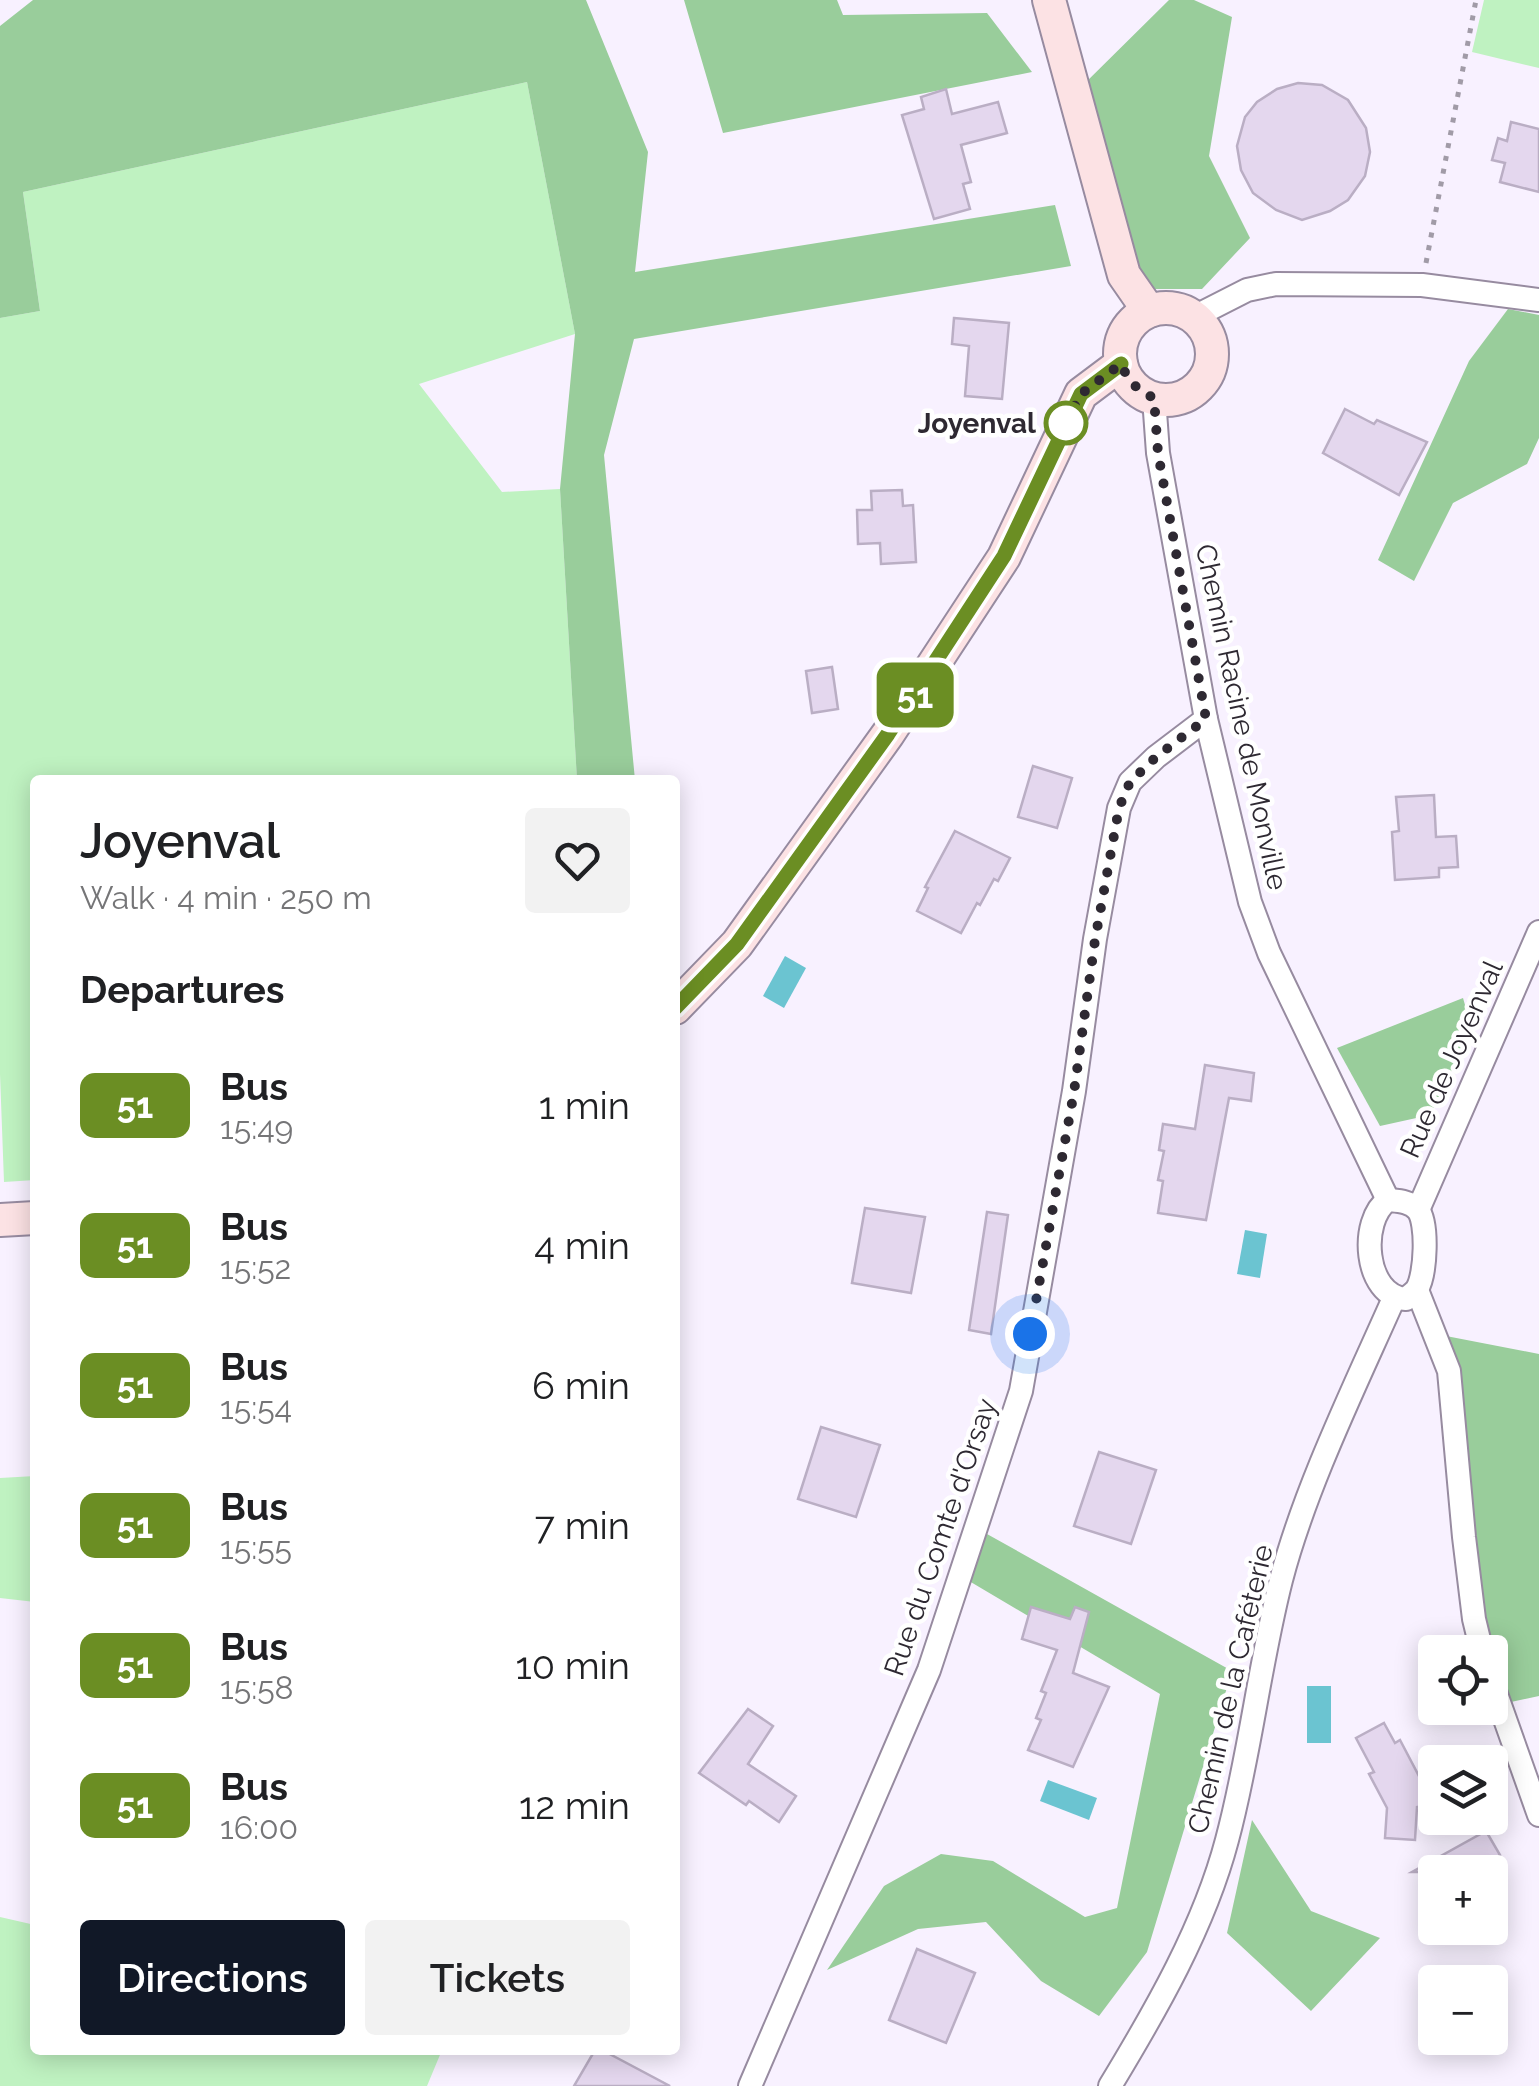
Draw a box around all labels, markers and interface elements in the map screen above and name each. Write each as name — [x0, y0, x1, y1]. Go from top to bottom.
marker: Joyenval — [1045, 402, 1087, 444]
place label: Joyenval — [918, 407, 1036, 440]
street label: Chemin Racine de Monville — [1189, 541, 1294, 893]
line badge: 51 — [870, 662, 960, 728]
text: 51 — [897, 675, 933, 716]
button: heart — [525, 808, 630, 913]
text: Joyenval — [80, 813, 280, 869]
text: Walk · 4 min · 250 m — [80, 879, 372, 916]
street label: Rue de Joyenval — [1393, 955, 1510, 1163]
text: Departures — [80, 967, 285, 1012]
text: Bus — [220, 1064, 288, 1109]
text: 1 min — [539, 1083, 630, 1128]
text: 51 — [117, 1085, 153, 1126]
text: 15:49 — [220, 1109, 293, 1146]
text: Bus — [220, 1204, 288, 1249]
text: 4 min — [534, 1223, 630, 1268]
text: 51 — [117, 1225, 153, 1266]
text: 15:52 — [220, 1249, 291, 1286]
your location — [1005, 1309, 1055, 1359]
text: Bus — [220, 1344, 288, 1389]
text: 6 min — [532, 1363, 630, 1408]
text: 51 — [117, 1365, 153, 1406]
text: 15:54 — [220, 1389, 292, 1426]
street label: Rue du Comte d'Orsay — [878, 1394, 1003, 1680]
text: Bus — [220, 1484, 288, 1529]
text: 7 min — [535, 1503, 630, 1548]
text: 51 — [117, 1505, 153, 1546]
text: 15:55 — [220, 1529, 292, 1566]
street label: Chemin de la Caféterie — [1181, 1541, 1280, 1837]
text: Bus — [220, 1624, 288, 1669]
map controls — [1418, 1635, 1508, 2055]
button: locate — [1418, 1635, 1508, 1725]
text: 10 min — [515, 1643, 630, 1688]
text: 51 — [117, 1645, 153, 1686]
text: 15:58 — [220, 1669, 294, 1706]
button: layers — [1418, 1745, 1508, 1835]
text: Bus — [220, 1764, 288, 1809]
text: 12 min — [519, 1783, 630, 1828]
text: 51 — [117, 1785, 153, 1826]
text: 16:00 — [220, 1809, 298, 1846]
button: + — [1418, 1855, 1508, 1945]
button: Directions — [80, 1920, 345, 2035]
button: Tickets — [365, 1920, 630, 2035]
button: − — [1418, 1965, 1508, 2055]

